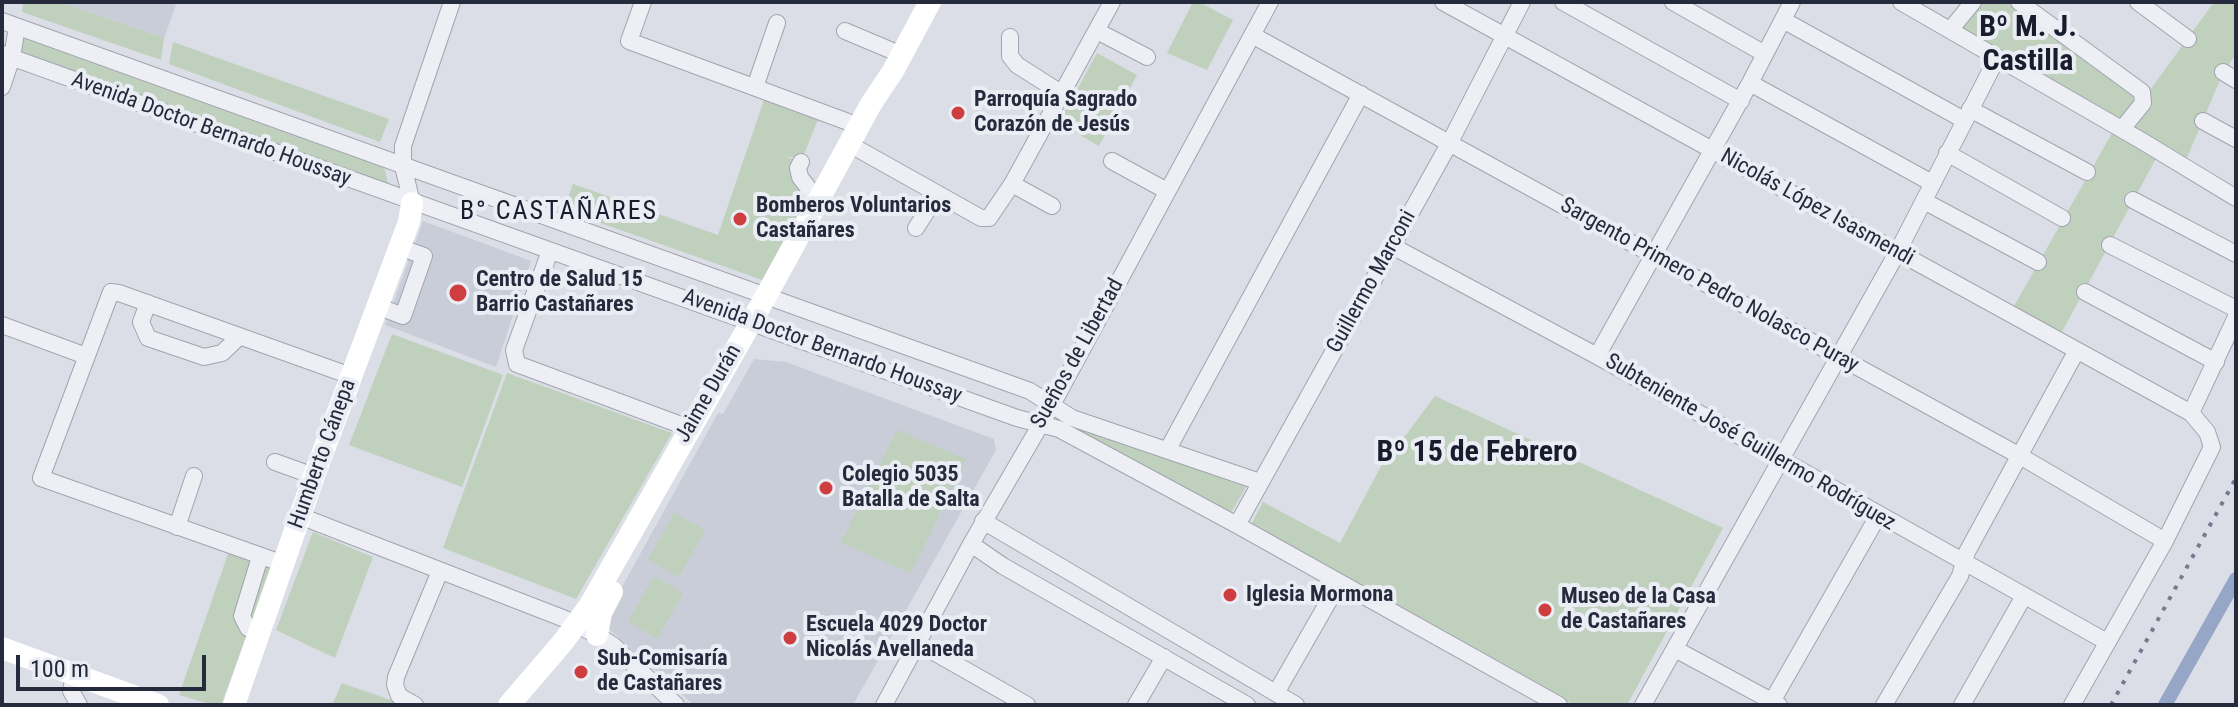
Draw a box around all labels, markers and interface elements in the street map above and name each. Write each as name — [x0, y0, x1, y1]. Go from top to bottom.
district label: Bº M. J. Castilla — [1975, 10, 2081, 80]
street label: Avenida Doctor Bernardo Houssay — [68, 67, 354, 193]
place label: Parroquía Sagrado Corazón de Jesús — [974, 87, 1137, 138]
marker: Parroquía Sagrado Corazón de Jesús — [949, 104, 967, 122]
street label: Nicolás López Isasmendi — [1715, 144, 1919, 272]
place label: Bomberos Voluntarios Castañares — [756, 193, 951, 244]
street label: Sargento Primero Pedro Nolasco Puray — [1555, 193, 1863, 379]
district label: B° CASTAÑARES — [460, 196, 658, 228]
street label: Guillermo Marconi — [1322, 206, 1422, 358]
marker: Bomberos Voluntarios Castañares — [731, 210, 749, 228]
place label: Centro de Salud 15 Barrio Castañares — [476, 267, 643, 318]
street label: Sueños de Libertad — [1026, 274, 1130, 434]
marker: Centro de Salud 15 Barrio Castañares — [447, 282, 469, 304]
street label: Avenida Doctor Bernardo Houssay — [679, 284, 965, 410]
street label: Jaime Durán — [670, 340, 748, 448]
street label: Subteniente José Guillermo Rodríguez — [1600, 349, 1900, 537]
street label: Humberto Cánepa — [284, 376, 362, 532]
district label: Bº 15 de Febrero — [1377, 435, 1577, 471]
place label: Colegio 5035 Batalla de Salta — [842, 462, 980, 514]
marker: Colegio 5035 Batalla de Salta — [817, 479, 835, 497]
place label: Iglesia Mormona — [1246, 582, 1393, 608]
place label: Museo de la Casa de Castañares — [1561, 584, 1716, 636]
marker: Iglesia Mormona — [1221, 586, 1239, 604]
marker: Museo de la Casa de Castañares — [1536, 601, 1554, 619]
place label: Escuela 4029 Doctor Nicolás Avellaneda — [806, 612, 987, 664]
marker: Escuela 4029 Doctor Nicolás Avellaneda — [781, 629, 799, 647]
scale bar — [20, 639, 210, 689]
place label: Sub-Comisaría de Castañares — [597, 646, 728, 698]
text: 100 m — [30, 655, 89, 683]
marker: Sub-Comisaría de Castañares — [572, 663, 590, 681]

